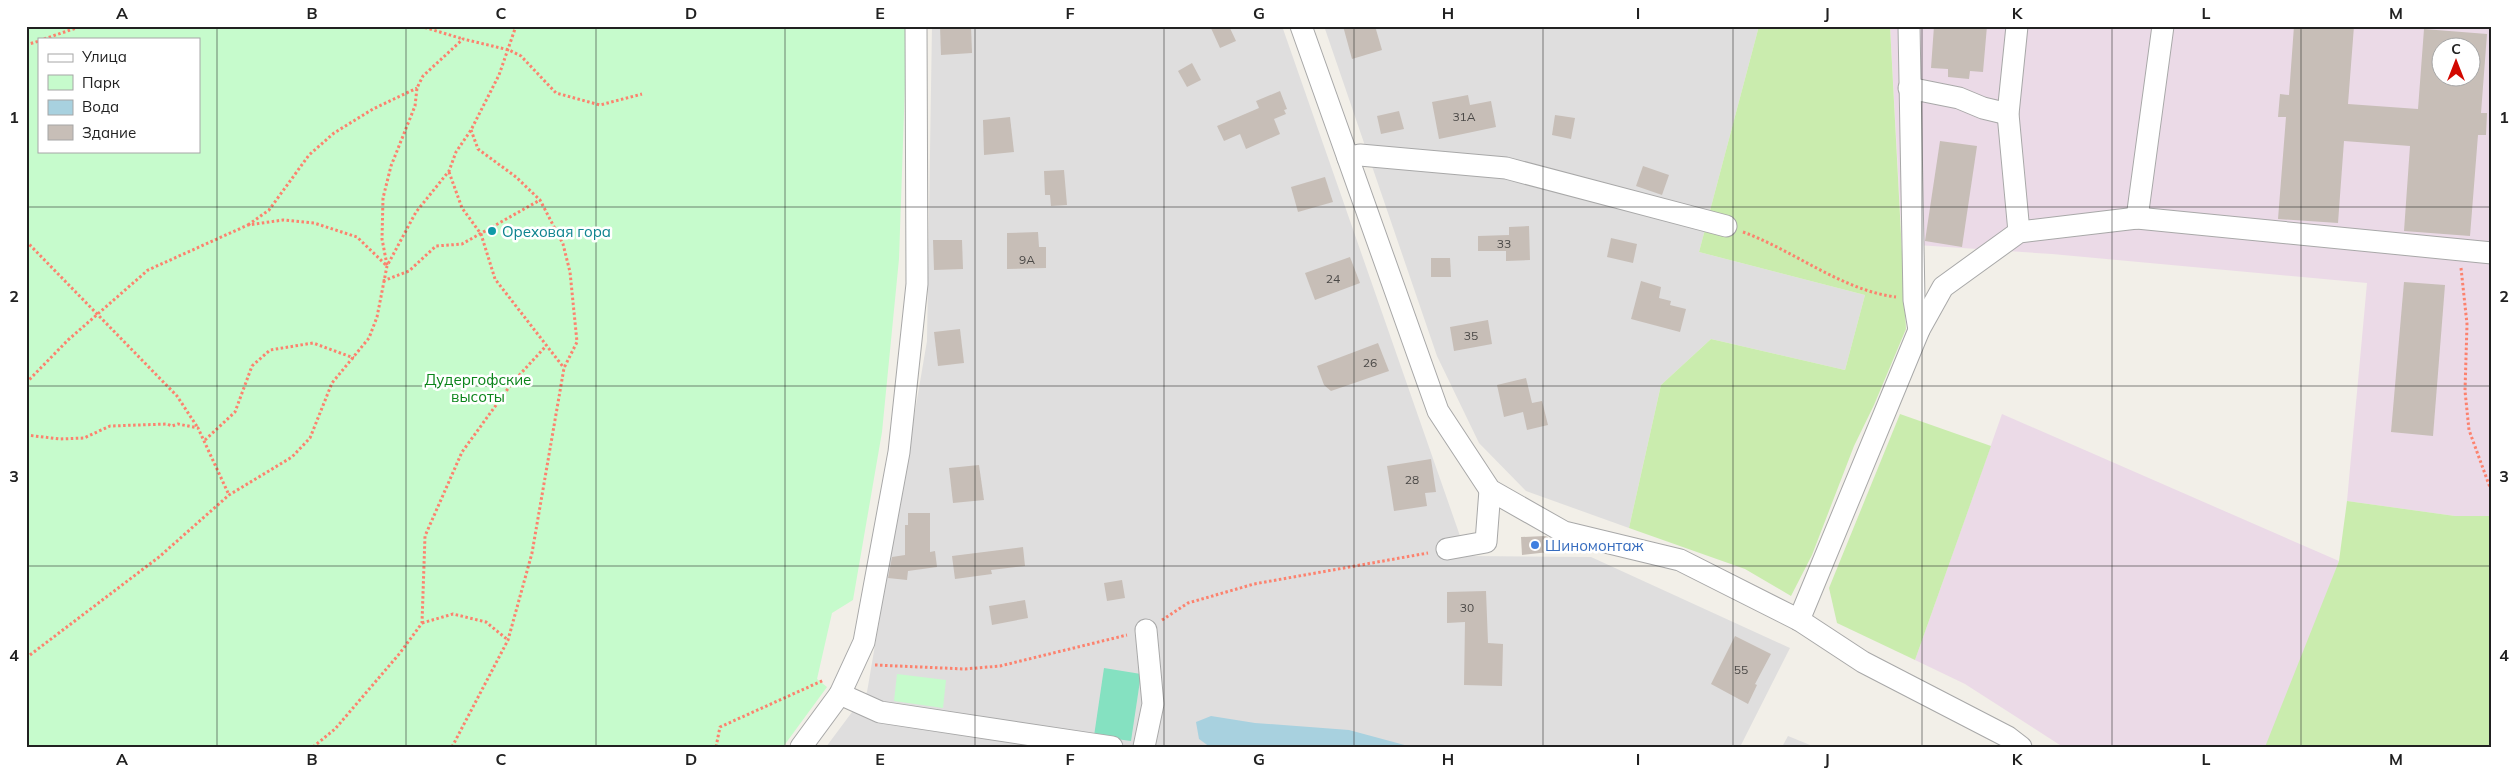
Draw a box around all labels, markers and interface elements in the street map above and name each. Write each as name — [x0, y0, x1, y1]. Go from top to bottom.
text: A — [116, 3, 128, 23]
text: B — [306, 3, 318, 23]
text: C — [496, 3, 507, 23]
text: D — [685, 3, 697, 23]
text: E — [875, 3, 885, 23]
text: F — [1065, 3, 1075, 23]
text: G — [1253, 3, 1265, 23]
text: H — [1442, 3, 1454, 23]
text: I — [1636, 3, 1640, 23]
text: J — [1824, 3, 1830, 23]
text: K — [2012, 3, 2024, 23]
text: L — [2202, 3, 2211, 23]
text: M — [2389, 3, 2403, 23]
legend — [38, 38, 200, 152]
north arrow — [2430, 38, 2480, 88]
text: С — [2451, 40, 2461, 58]
text: Улица — [81, 47, 127, 66]
text: Парк — [82, 73, 121, 92]
text: Вода — [82, 97, 119, 116]
text: 1 — [9, 107, 19, 127]
text: 1 — [2499, 107, 2509, 127]
house number: 31А — [1452, 109, 1476, 124]
text: Здание — [82, 123, 136, 142]
place label: Ореховая гора — [502, 222, 611, 241]
marker: Ореховая гора — [486, 225, 498, 237]
house number: 33 — [1497, 236, 1511, 251]
house number: 9А — [1019, 252, 1035, 267]
house number: 24 — [1326, 271, 1340, 286]
text: 2 — [9, 286, 19, 306]
text: 2 — [2499, 286, 2509, 306]
house number: 35 — [1464, 328, 1478, 343]
house number: 26 — [1363, 355, 1377, 370]
park label: Дудергофские высоты — [425, 370, 531, 406]
text: 3 — [9, 466, 19, 486]
text: 3 — [2499, 466, 2509, 486]
house number: 28 — [1405, 472, 1419, 487]
place label: Шиномонтаж — [1545, 536, 1645, 555]
marker: Шиномонтаж — [1529, 539, 1541, 551]
house number: 30 — [1460, 600, 1474, 615]
text: 4 — [9, 645, 19, 665]
text: 4 — [2499, 645, 2509, 665]
house number: 55 — [1734, 662, 1748, 677]
text: A — [116, 749, 128, 769]
text: B — [306, 749, 318, 769]
text: C — [496, 749, 507, 769]
text: D — [685, 749, 697, 769]
text: E — [875, 749, 885, 769]
text: F — [1065, 749, 1075, 769]
text: G — [1253, 749, 1265, 769]
text: H — [1442, 749, 1454, 769]
text: I — [1636, 749, 1640, 769]
text: J — [1824, 749, 1830, 769]
text: K — [2012, 749, 2024, 769]
text: L — [2202, 749, 2211, 769]
text: M — [2389, 749, 2403, 769]

